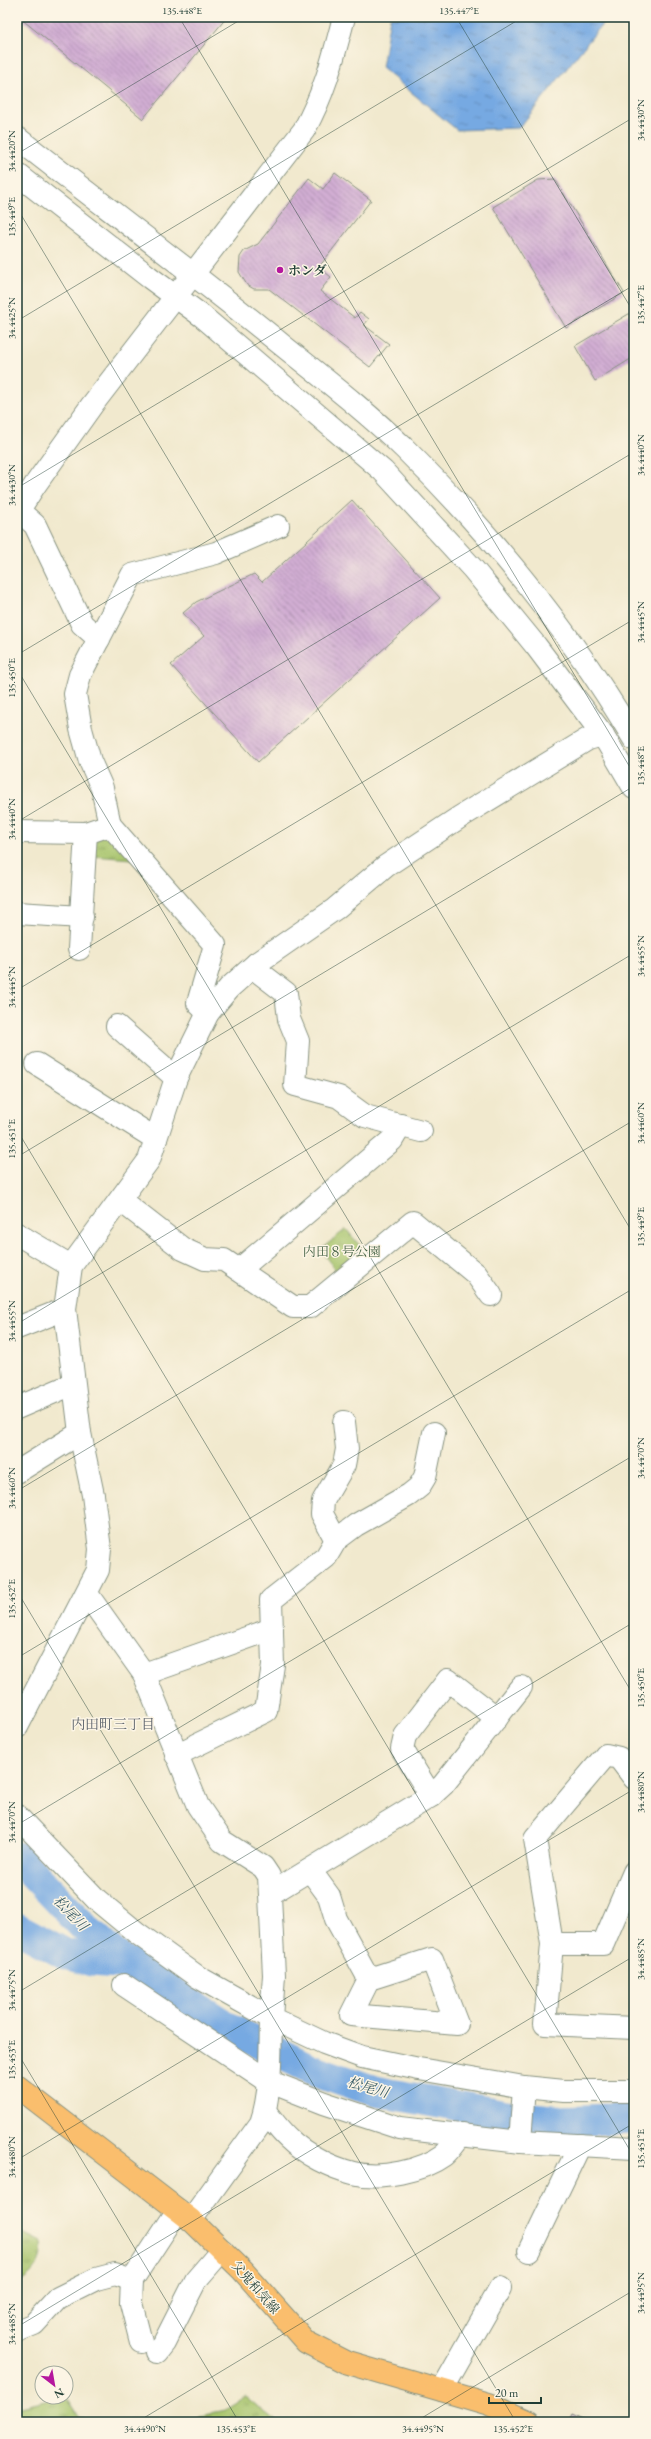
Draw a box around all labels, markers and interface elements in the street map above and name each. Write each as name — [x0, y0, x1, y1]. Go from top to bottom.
text: 135.448°E — [162, 4, 202, 17]
text: 135.447°E — [439, 4, 479, 17]
text: 34.4430°N — [634, 99, 647, 141]
text: 34.4420°N — [5, 130, 18, 172]
text: 135.449°E — [5, 197, 18, 237]
place label: ホンダ — [288, 262, 326, 279]
marker: ホンダ — [275, 265, 285, 275]
text: 135.447°E — [634, 285, 647, 325]
text: 34.4425°N — [5, 297, 18, 339]
text: 34.4440°N — [634, 434, 647, 476]
text: 34.4430°N — [5, 464, 18, 506]
text: 34.4445°N — [634, 601, 647, 643]
text: 135.450°E — [5, 658, 18, 698]
text: 135.448°E — [634, 746, 647, 786]
text: 34.4440°N — [5, 798, 18, 840]
text: 34.4455°N — [634, 935, 647, 977]
text: 34.4445°N — [5, 966, 18, 1008]
text: 34.4460°N — [634, 1102, 647, 1144]
text: 135.451°E — [5, 1119, 18, 1159]
text: 135.449°E — [634, 1207, 647, 1247]
park label: 内田８号公園 — [303, 1243, 381, 1260]
text: 34.4455°N — [5, 1300, 18, 1342]
text: 34.4470°N — [634, 1437, 647, 1479]
text: 34.4460°N — [5, 1467, 18, 1509]
text: 135.452°E — [5, 1579, 18, 1619]
text: 135.450°E — [634, 1668, 647, 1708]
district label: 内田町三丁目 — [71, 1715, 155, 1733]
text: 34.4480°N — [634, 1771, 647, 1813]
text: 34.4470°N — [5, 1801, 18, 1843]
water label: 松尾川 — [50, 1892, 93, 1936]
text: 34.4485°N — [634, 1938, 647, 1980]
text: 34.4475°N — [5, 1969, 18, 2011]
text: 135.453°E — [5, 2040, 18, 2080]
water label: 松尾川 — [345, 2073, 393, 2102]
text: 135.451°E — [634, 2129, 647, 2169]
text: 34.4480°N — [5, 2136, 18, 2178]
street label: 父鬼和気線 — [228, 2257, 283, 2317]
text: 34.4495°N — [634, 2272, 647, 2314]
text: 34.4485°N — [5, 2303, 18, 2345]
north arrow — [34, 2365, 74, 2405]
scale bar — [489, 2379, 541, 2405]
text: N — [52, 2385, 67, 2402]
text: 20 m — [495, 2385, 519, 2401]
text: 34.4490°N — [124, 2422, 166, 2435]
text: 135.453°E — [216, 2422, 256, 2435]
text: 34.4495°N — [402, 2422, 444, 2435]
text: 135.452°E — [493, 2422, 533, 2435]

